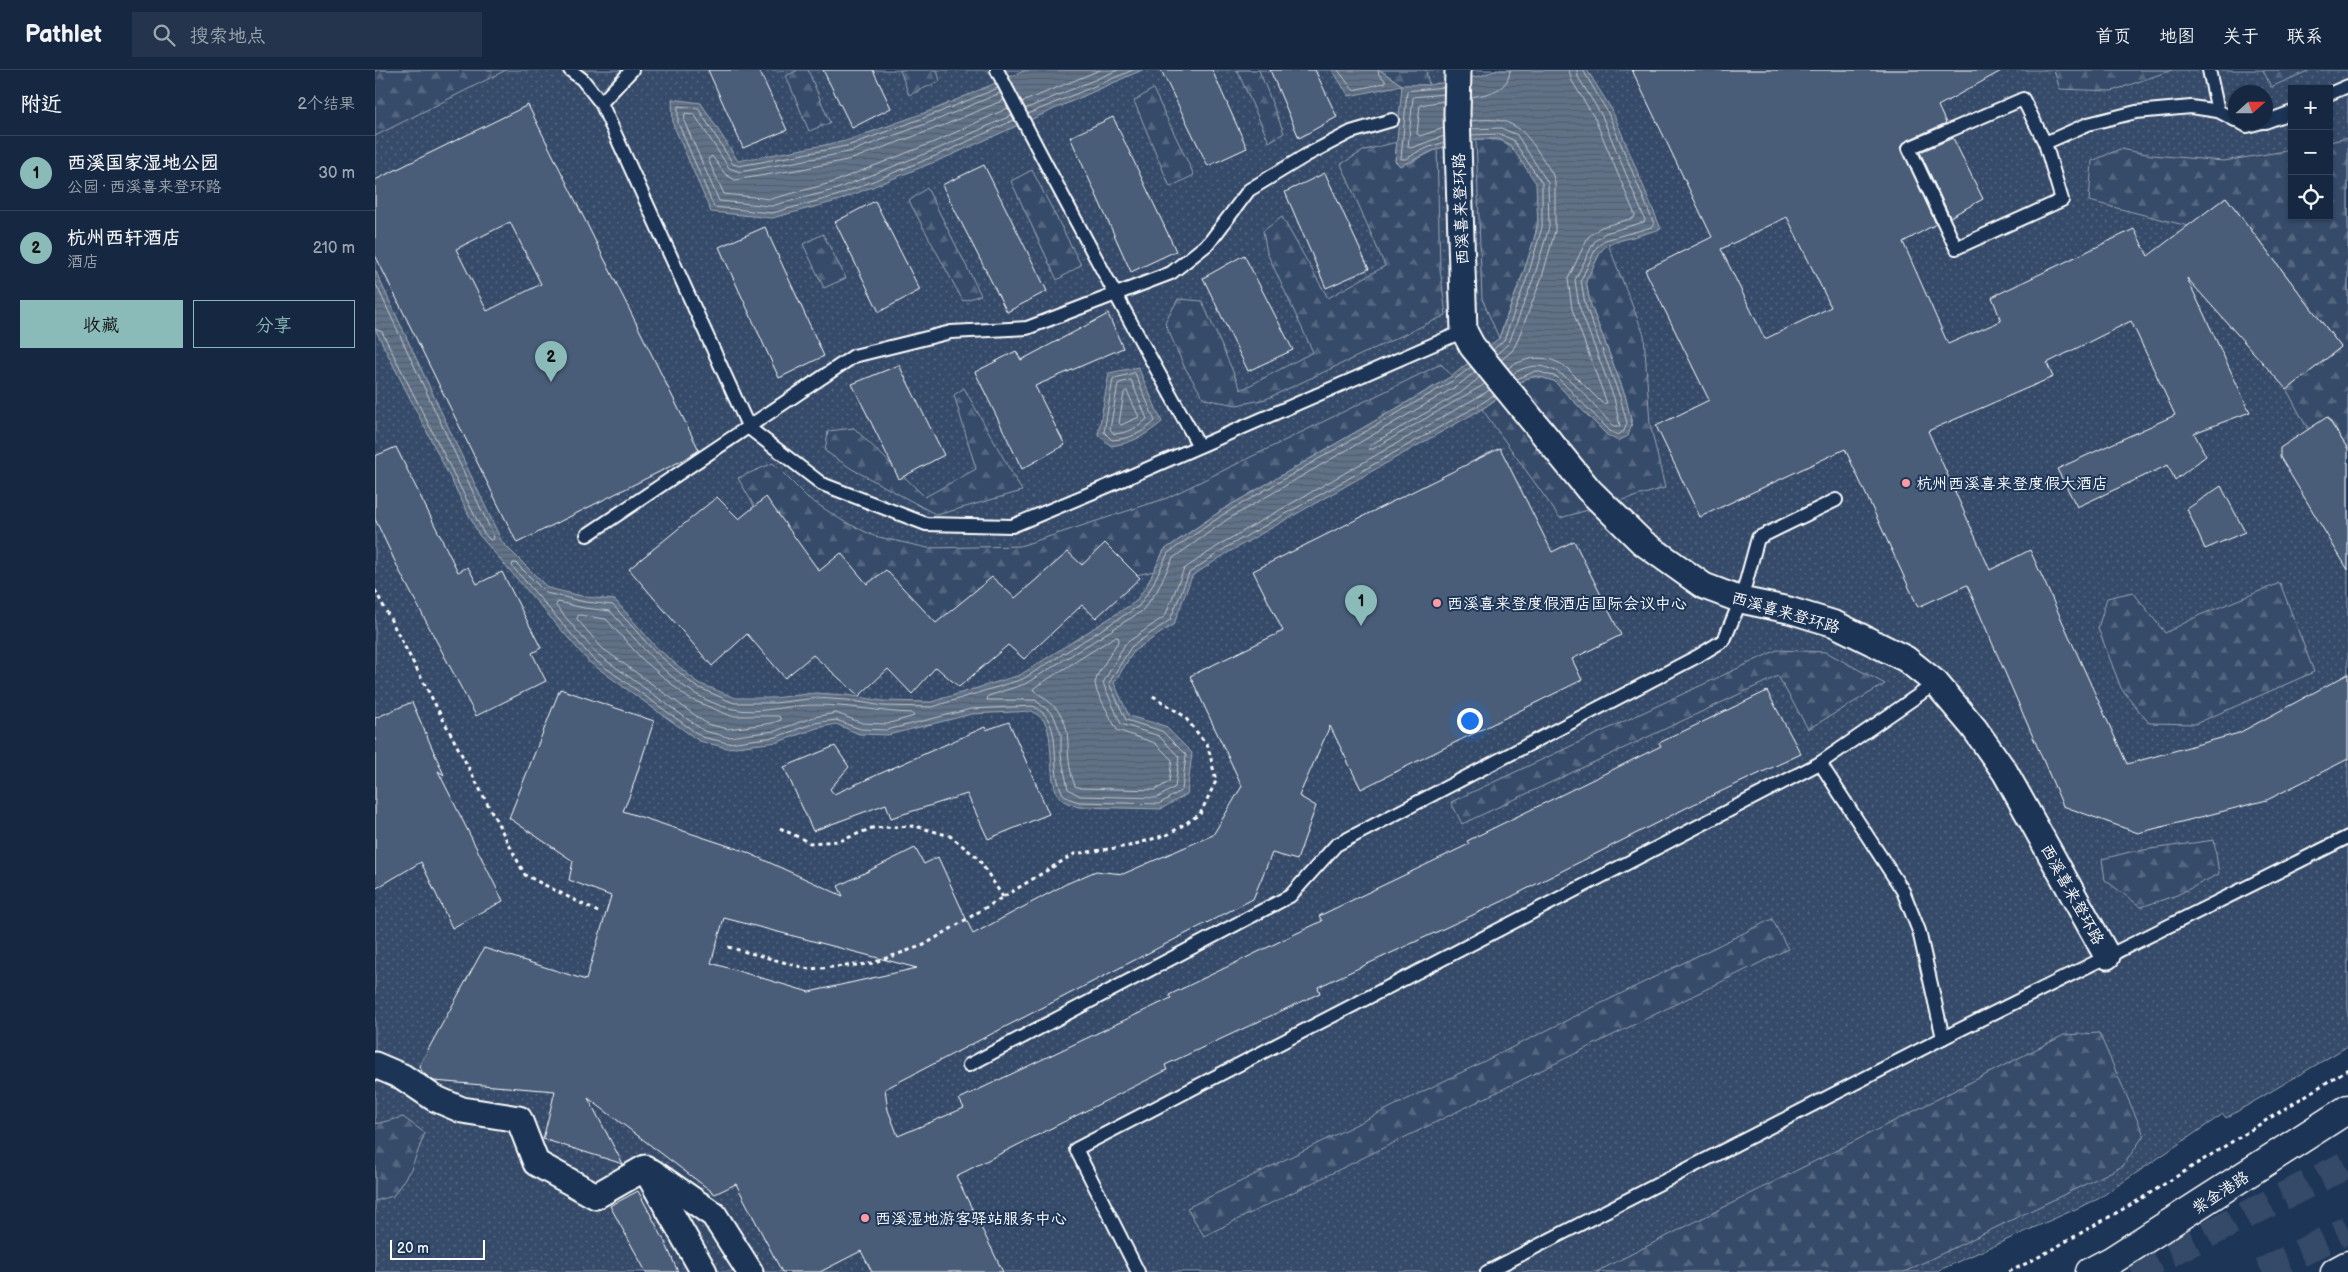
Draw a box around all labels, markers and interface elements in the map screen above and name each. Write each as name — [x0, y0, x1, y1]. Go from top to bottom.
search box — [132, 12, 482, 57]
text: Pathlet — [25, 20, 102, 49]
icon: search — [150, 21, 178, 49]
text: 搜索地点 — [190, 25, 266, 48]
text: 首页 — [2095, 26, 2131, 47]
text: 地图 — [2159, 26, 2195, 47]
text: 关于 — [2223, 26, 2259, 47]
text: 联系 — [2287, 26, 2323, 47]
north arrow — [2228, 85, 2273, 130]
map controls — [2288, 85, 2333, 220]
button: + — [2288, 85, 2333, 130]
text: 附近 — [20, 92, 62, 117]
text: 2个结果 — [298, 95, 355, 114]
button: − — [2288, 130, 2333, 175]
text: 西溪国家湿地公园 — [67, 152, 219, 175]
street label: 西溪喜来登环路 — [1450, 153, 1473, 265]
text: 1 — [33, 164, 39, 183]
text: 30 m — [318, 164, 355, 183]
button: locate — [2288, 175, 2333, 220]
text: 公园 · 西溪喜来登环路 — [67, 178, 221, 197]
text: 杭州西轩酒店 — [67, 227, 181, 250]
text: 2 — [31, 239, 41, 258]
text: 210 m — [313, 239, 355, 258]
text: 酒店 — [67, 253, 99, 272]
button: 收藏 — [20, 300, 183, 348]
button: 分享 — [193, 300, 355, 348]
pin: 2 — [535, 341, 567, 382]
place label: 杭州西溪喜来登度假大酒店 — [1916, 475, 2108, 494]
marker: 杭州西溪喜来登度假大酒店 — [1900, 477, 1912, 489]
pin: 1 — [1345, 585, 1377, 626]
street label: 西溪喜来登环路 — [1729, 589, 1842, 638]
place label: 西溪喜来登度假酒店国际会议中心 — [1447, 595, 1687, 614]
marker: 西溪喜来登度假酒店国际会议中心 — [1431, 597, 1443, 609]
your location — [1457, 708, 1483, 734]
street label: 西溪喜来登环路 — [2036, 841, 2107, 948]
street label: 紫金港路 — [2189, 1168, 2253, 1219]
place label: 西溪湿地游客驿站服务中心 — [875, 1210, 1067, 1229]
marker: 西溪湿地游客驿站服务中心 — [859, 1212, 871, 1224]
scale bar — [390, 1237, 485, 1260]
text: 20 m — [397, 1240, 429, 1257]

